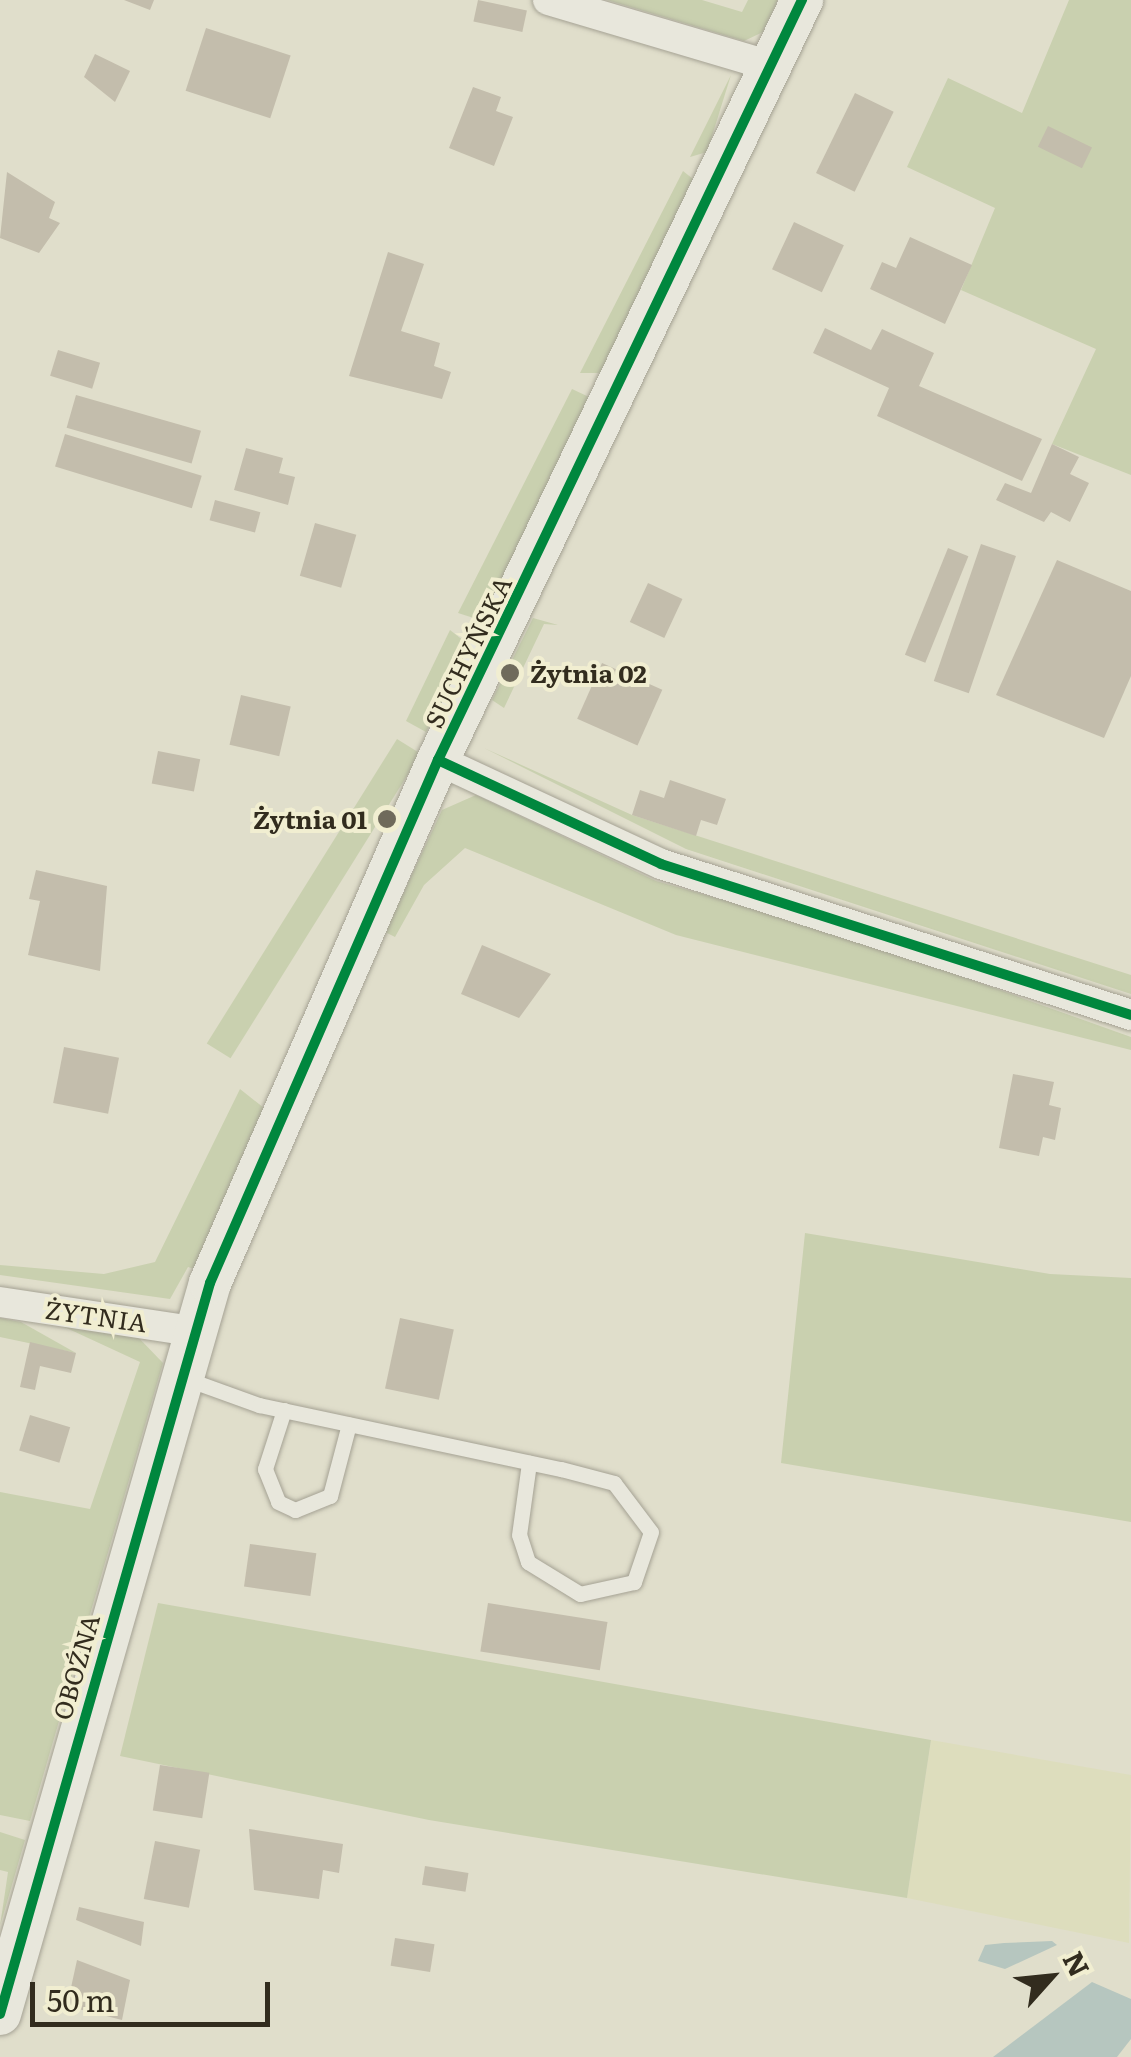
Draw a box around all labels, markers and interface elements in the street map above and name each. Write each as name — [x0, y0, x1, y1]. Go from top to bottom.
street label: SUCHYŃSKA — [418, 571, 518, 733]
place label: Żytnia 02 — [530, 658, 647, 688]
marker: Żytnia 02 — [499, 662, 521, 684]
place label: Żytnia 01 — [253, 804, 367, 834]
marker: Żytnia 01 — [376, 808, 398, 830]
street label: ŻYTNIA — [43, 1294, 149, 1338]
street label: OBOŹNA — [47, 1611, 105, 1723]
north arrow — [1001, 1927, 1101, 2027]
text: N — [1054, 1943, 1102, 1983]
scale bar — [35, 1962, 275, 2024]
text: 50 m — [47, 1977, 115, 2021]

